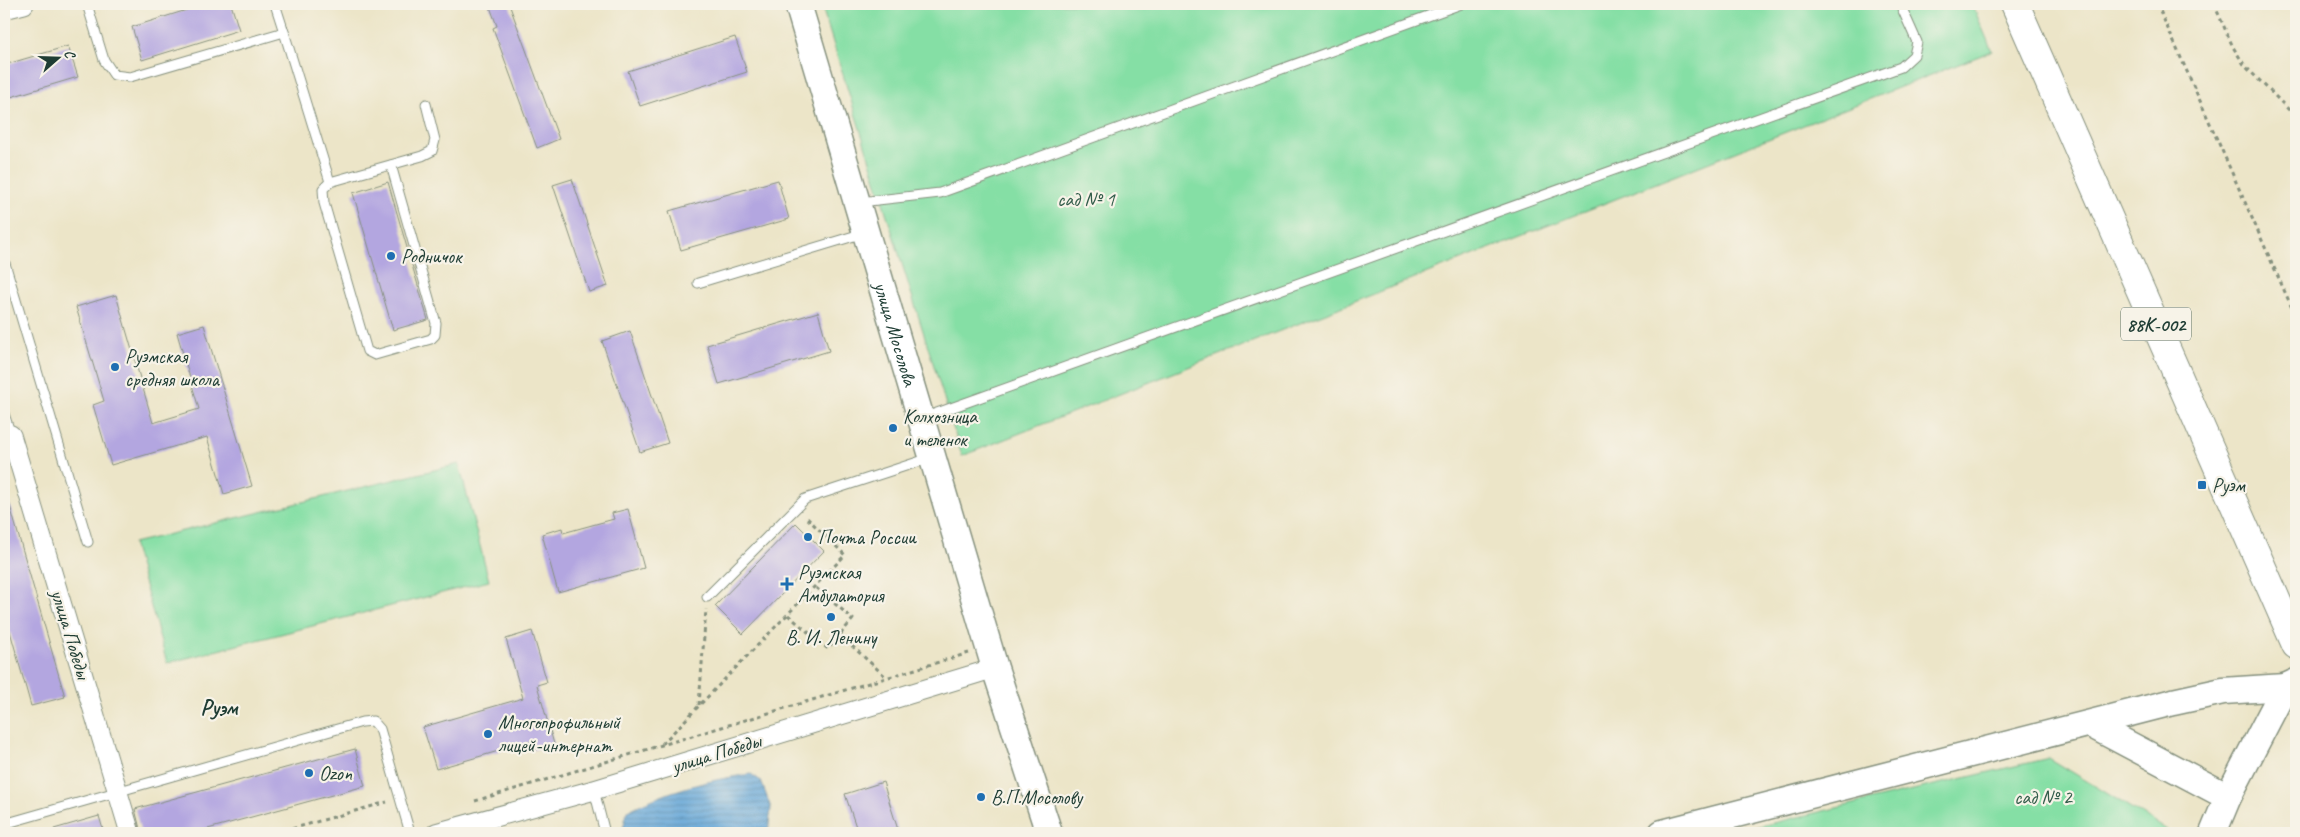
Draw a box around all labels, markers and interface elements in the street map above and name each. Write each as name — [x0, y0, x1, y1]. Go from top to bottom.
north arrow — [32, 32, 82, 82]
text: С — [61, 48, 80, 62]
park label: сад № 1 — [1057, 187, 1116, 212]
place label: Родничок — [401, 244, 463, 269]
marker: Родничок — [385, 250, 397, 262]
street label: улица Мосолова — [868, 278, 923, 390]
road number: 88К-002 — [2121, 308, 2191, 340]
place label: Руэмская средняя школа — [125, 344, 221, 392]
marker: Руэмская средняя школа — [109, 361, 121, 373]
place label: Колхозница и теленок — [903, 404, 978, 452]
marker: Колхозница и теленок — [887, 422, 899, 434]
place label: Руэм — [2212, 473, 2246, 498]
marker: Руэм — [2196, 479, 2208, 491]
place label: Почта России — [818, 525, 917, 550]
marker: Почта России — [802, 531, 814, 543]
place label: Руэмская Амбулатория — [798, 560, 885, 608]
marker: Руэмская Амбулатория — [780, 577, 794, 591]
street label: улица Победы — [45, 585, 96, 683]
marker: В. И. Ленину — [825, 611, 837, 623]
place label: В. И. Ленину — [786, 625, 878, 650]
district label: Руэм — [200, 694, 240, 722]
place label: Многопрофильный лицей-интернат — [498, 710, 622, 758]
marker: Многопрофильный лицей-интернат — [482, 728, 494, 740]
street label: улица Победы — [667, 728, 765, 779]
place label: Ozon — [319, 761, 353, 786]
marker: Ozon — [303, 767, 315, 779]
place label: В.П.Мосолову — [991, 785, 1084, 810]
park label: сад № 2 — [2014, 785, 2074, 810]
marker: В.П.Мосолову — [975, 791, 987, 803]

